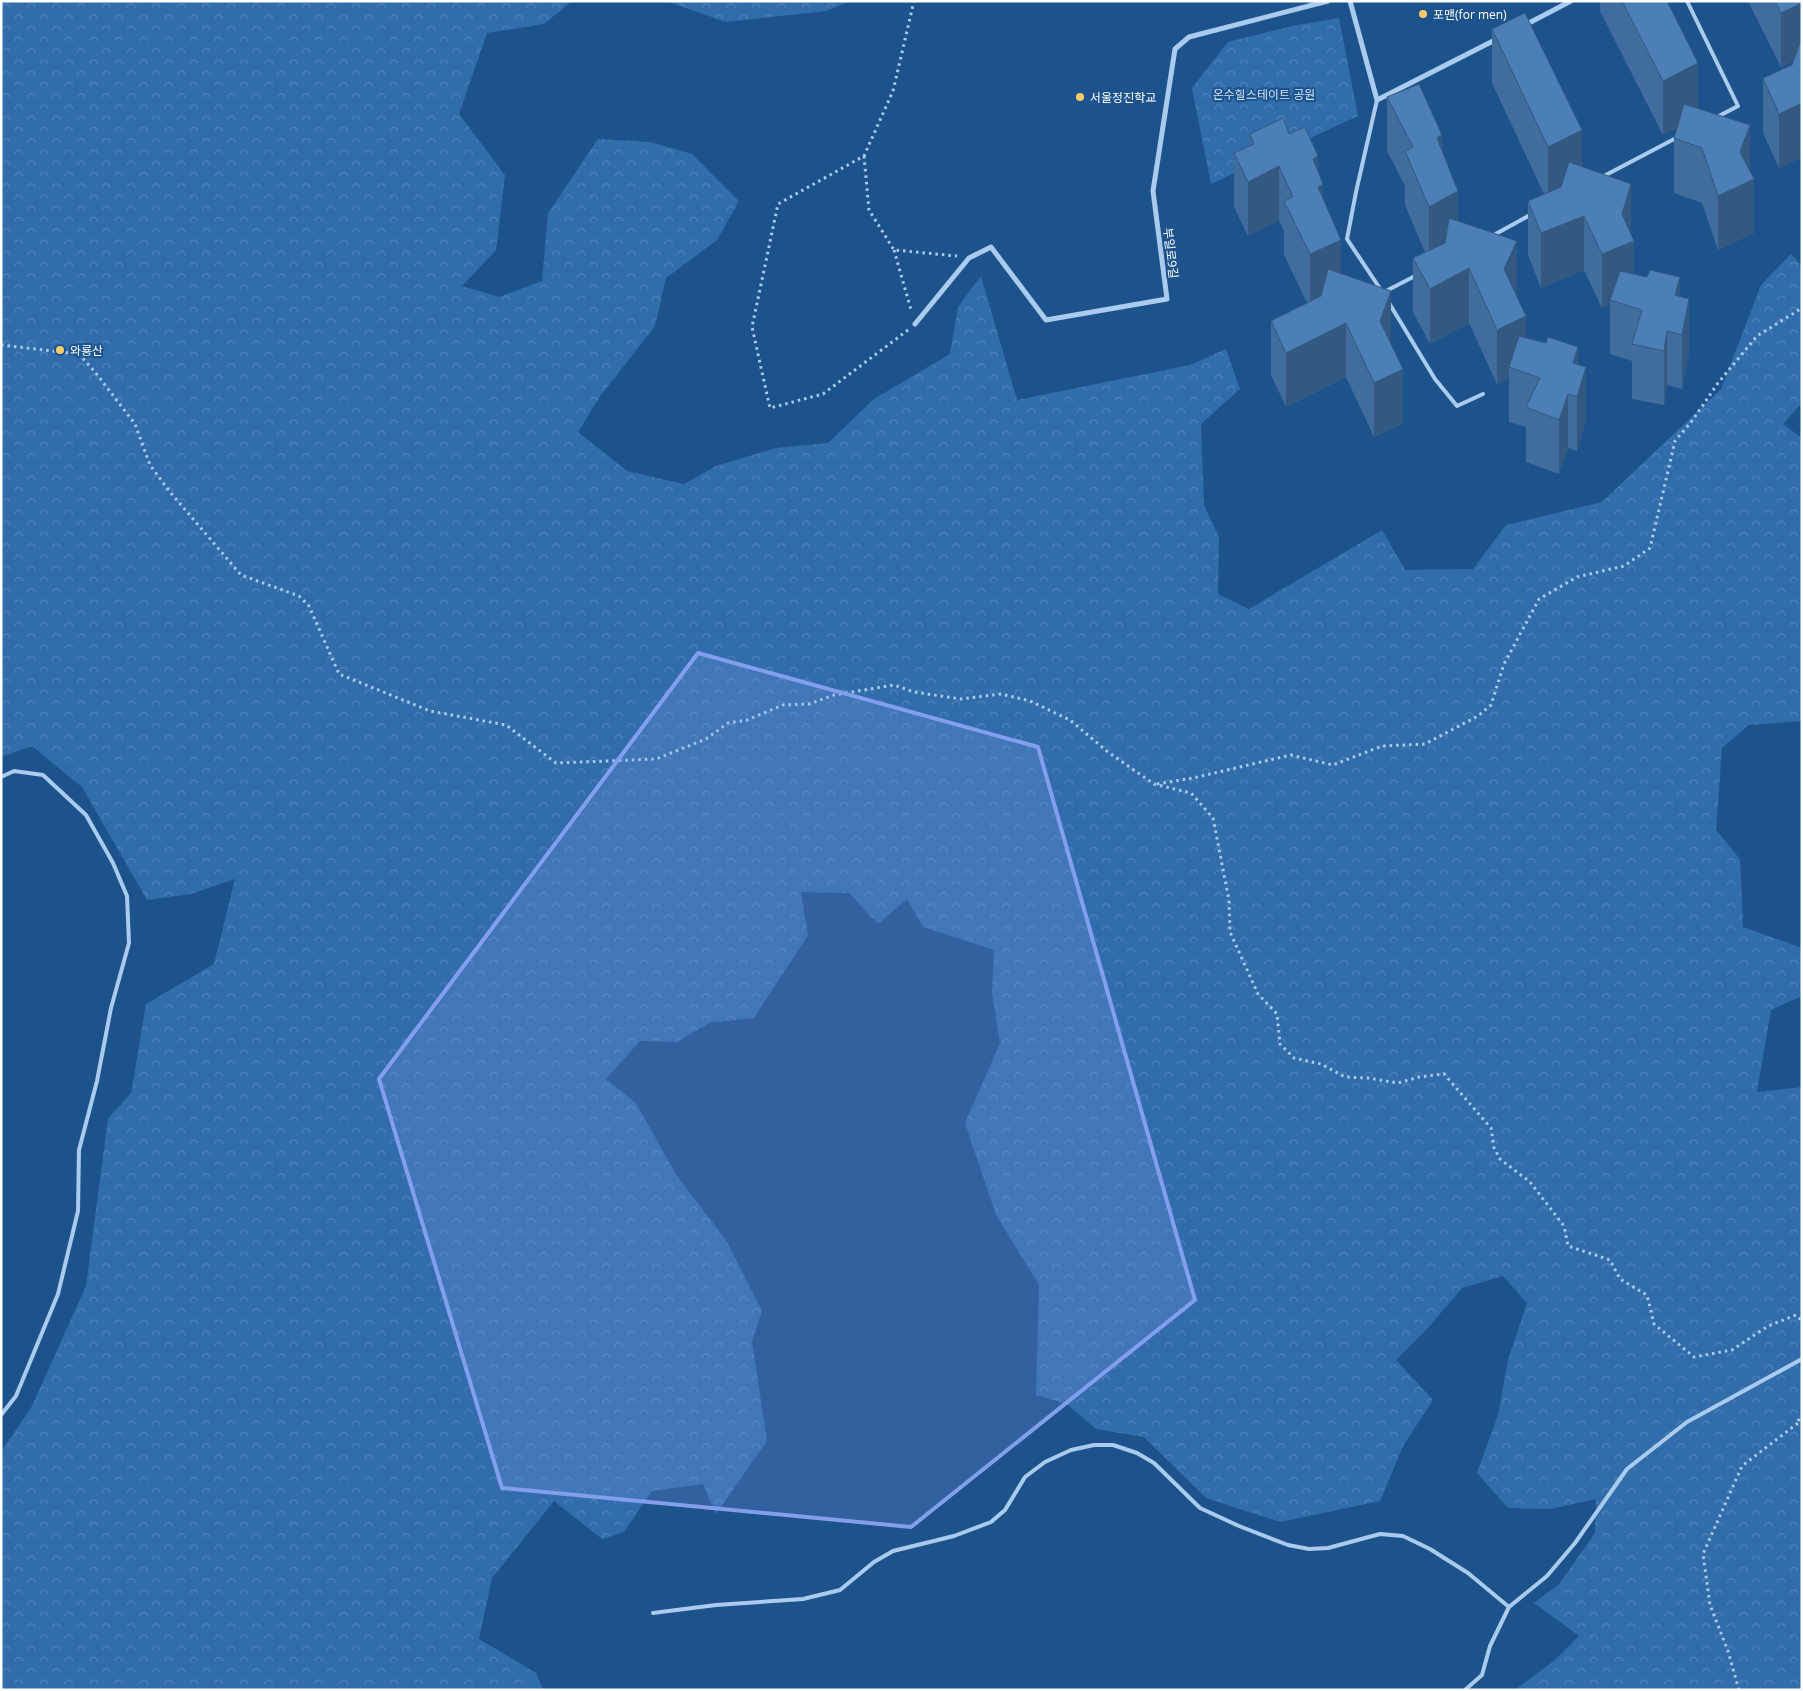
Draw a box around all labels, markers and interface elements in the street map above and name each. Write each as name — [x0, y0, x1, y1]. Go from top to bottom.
place label: 포맨(for men) — [1433, 6, 1507, 23]
marker: 포맨(for men) — [1417, 8, 1429, 20]
park label: 온수힐스테이트 공원 — [1213, 86, 1315, 103]
place label: 서울정진학교 — [1090, 89, 1156, 106]
marker: 서울정진학교 — [1074, 91, 1086, 103]
street label: 부일로9길 — [1159, 227, 1183, 279]
place label: 와룡산 — [70, 342, 103, 359]
marker: 와룡산 — [54, 344, 66, 356]

